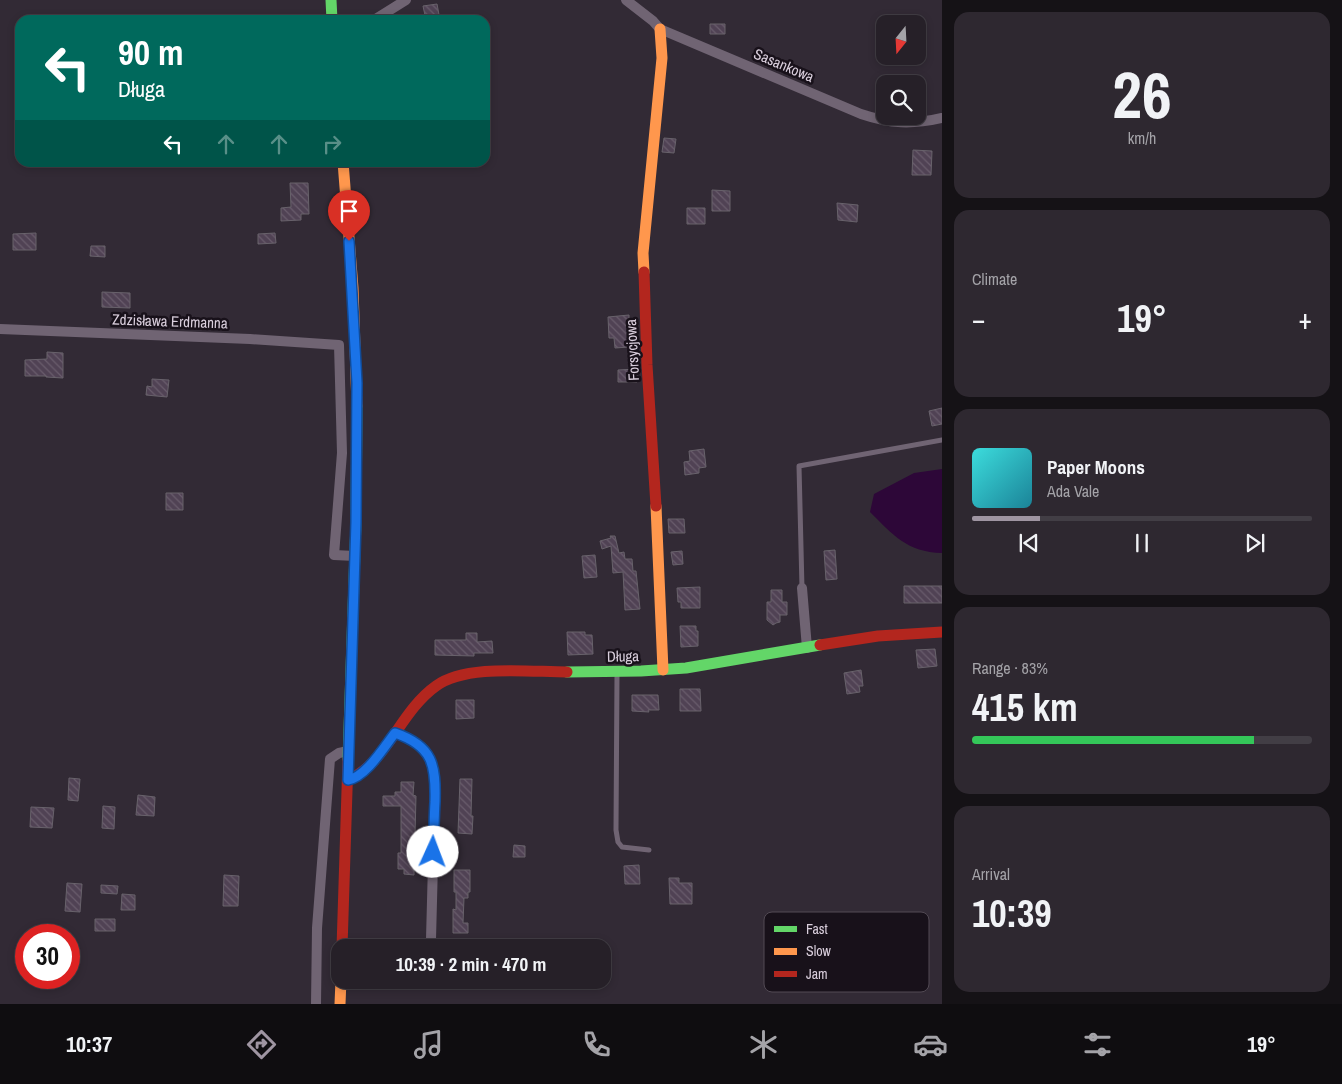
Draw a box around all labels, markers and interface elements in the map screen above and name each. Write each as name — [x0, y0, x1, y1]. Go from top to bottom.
north arrow — [876, 15, 926, 65]
map controls — [876, 15, 926, 125]
text: 90 m — [118, 29, 183, 76]
icon: left — [35, 35, 100, 100]
street label: Sasankowa — [751, 43, 818, 87]
text: 26 — [1112, 51, 1172, 138]
text: Długa — [118, 74, 165, 104]
button: search — [876, 75, 926, 125]
text: km/h — [1128, 127, 1156, 149]
icon: left — [159, 130, 187, 158]
icon: ahead — [212, 130, 240, 158]
icon: ahead — [265, 130, 293, 158]
icon: right — [318, 130, 346, 158]
pin — [328, 190, 370, 241]
icon: arrive — [335, 197, 363, 225]
text: Climate — [972, 268, 1017, 290]
text: 19° — [1117, 293, 1167, 344]
text: − — [972, 300, 985, 338]
text: + — [1299, 300, 1312, 338]
street label: Zdzisława Erdmanna — [112, 308, 228, 334]
street label: Forsycjowa — [620, 319, 644, 381]
text: Paper Moons — [1047, 454, 1145, 480]
text: Ada Vale — [1047, 480, 1099, 502]
icon: previous — [1015, 529, 1043, 557]
icon: pause — [1128, 529, 1156, 557]
icon: next — [1241, 529, 1269, 557]
street label: Długa — [607, 645, 639, 667]
text: Range · 83% — [972, 657, 1048, 679]
text: 415 km — [972, 682, 1078, 733]
position arrow — [406, 825, 458, 877]
text: Arrival — [972, 863, 1010, 885]
text: 10:39 — [972, 888, 1052, 939]
legend — [764, 912, 929, 992]
text: Fast — [806, 920, 828, 938]
speed limit sign: 30 — [15, 924, 80, 989]
text: Slow — [806, 942, 832, 960]
text: 10:39 · 2 min · 470 m — [396, 951, 546, 977]
text: Jam — [806, 965, 828, 983]
icon: directions — [244, 1027, 279, 1062]
icon: music — [411, 1027, 446, 1062]
icon: phone — [579, 1027, 614, 1062]
icon: climate — [746, 1027, 781, 1062]
icon: car — [913, 1027, 948, 1062]
icon: filters — [1080, 1027, 1115, 1062]
text: 10:37 — [66, 1029, 112, 1059]
text: 19° — [1247, 1029, 1276, 1059]

